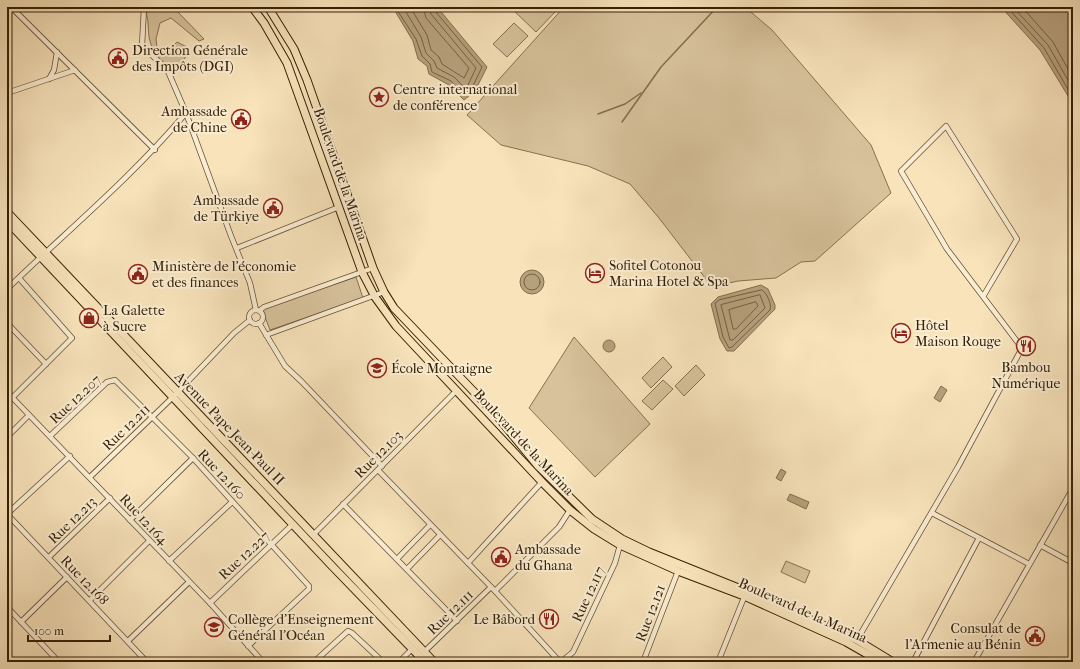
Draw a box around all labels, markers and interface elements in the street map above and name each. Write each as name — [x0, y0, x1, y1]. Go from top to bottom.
place label: Direction Générale des Impôts (DGI) — [132, 42, 248, 75]
public building icon: Direction Générale des Impôts (DGI) — [107, 47, 129, 69]
place label: Centre international de conférence — [393, 81, 517, 114]
place icon: Centre international de conférence — [368, 86, 390, 108]
place label: Ambassade de Chine — [160, 103, 227, 136]
street label: Boulevard de la Marina — [310, 106, 371, 243]
public building icon: Ambassade de Chine — [230, 108, 252, 130]
place label: Ambassade de Türkiye — [192, 192, 259, 225]
public building icon: Ambassade de Türkiye — [262, 197, 284, 219]
place label: Sofitel Cotonou Marina Hotel & Spa — [609, 257, 729, 290]
place label: Ministère de l'économie et des finances — [152, 258, 296, 291]
hotel icon: Sofitel Cotonou Marina Hotel & Spa — [584, 262, 606, 284]
public building icon: Ministère de l'économie et des finances — [127, 263, 149, 285]
place label: La Galette à Sucre — [103, 302, 165, 335]
shop icon: La Galette à Sucre — [78, 307, 100, 329]
place label: Hôtel Maison Rouge — [915, 317, 1001, 350]
hotel icon: Hôtel Maison Rouge — [890, 322, 912, 344]
restaurant icon: Bambou Numérique — [1015, 335, 1037, 357]
school or university icon: École Montaigne — [366, 357, 388, 379]
place label: École Montaigne — [391, 359, 492, 377]
place label: Bambou Numérique — [992, 359, 1060, 392]
street label: Avenue Pape Jean-Paul II — [170, 367, 289, 489]
street label: Rue 12.207 — [46, 371, 105, 428]
street label: Boulevard de la Marina — [470, 386, 578, 499]
street label: Rue 12.211 — [99, 400, 154, 454]
street label: Rue 12.103 — [351, 427, 406, 482]
street label: Rue 12.160 — [194, 446, 249, 503]
street label: Rue 12.164 — [116, 490, 172, 549]
street label: Rue 12.213 — [45, 493, 100, 548]
street label: Rue 12.227 — [215, 527, 274, 583]
place label: Ambassade du Ghana — [514, 541, 581, 574]
public building icon: Ambassade du Ghana — [490, 546, 512, 568]
street label: Rue 12.168 — [57, 552, 112, 609]
street label: Rue 12.117 — [568, 563, 609, 625]
street label: Boulevard de la Marina — [736, 574, 870, 647]
street label: Rue 12.121 — [632, 582, 669, 644]
street label: Rue 12.111 — [424, 586, 477, 638]
restaurant icon: Le Bâbord — [538, 608, 560, 630]
place label: Collège d'Enseignement Général l'Océan — [228, 611, 374, 644]
place label: Le Bâbord — [473, 611, 535, 628]
school or university icon: Collège d'Enseignement Général l'Océan — [203, 616, 225, 638]
scale bar — [28, 617, 110, 643]
place label: Consulat de l'Armenie au Bénin — [904, 620, 1021, 653]
text: 100 m — [34, 624, 64, 638]
public building icon: Consulat de l'Armenie au Bénin — [1024, 625, 1046, 647]

